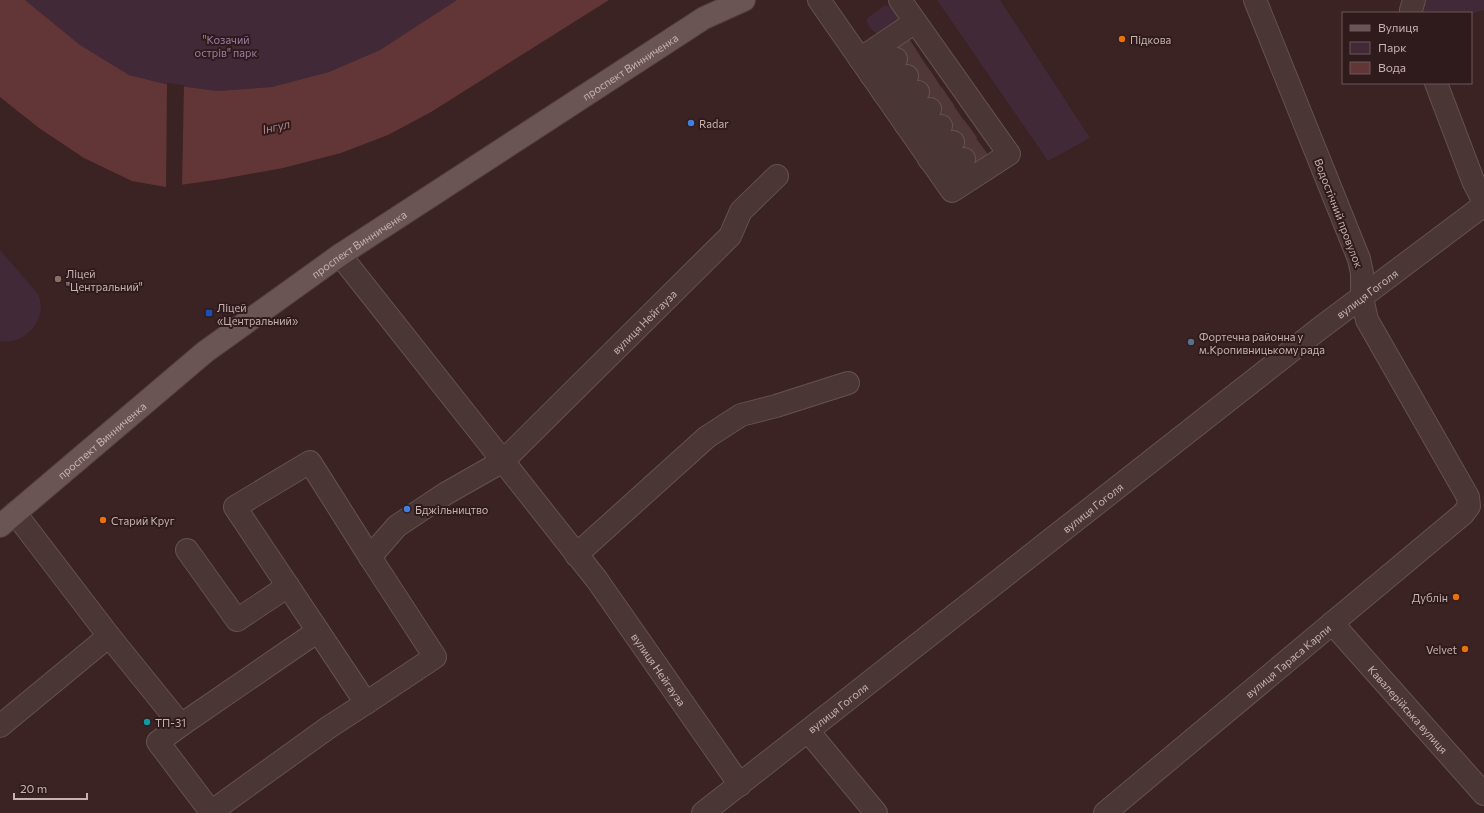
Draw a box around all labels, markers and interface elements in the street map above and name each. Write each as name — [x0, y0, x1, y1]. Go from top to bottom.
legend — [1342, 12, 1472, 84]
text: Вулиця — [1378, 20, 1419, 34]
street label: проспект Винниченка — [579, 30, 680, 102]
park label: "Козачий острів" парк — [195, 33, 257, 59]
place label: Підкова — [1130, 33, 1171, 46]
marker: Підкова — [1117, 34, 1127, 44]
text: Парк — [1378, 40, 1407, 54]
text: Вода — [1378, 60, 1406, 74]
water label: Інгул — [261, 116, 291, 136]
place label: Radar — [699, 117, 729, 130]
marker: Radar — [686, 118, 696, 128]
street label: Водостічний провулок — [1312, 156, 1366, 270]
street label: проспект Винниченка — [309, 207, 409, 280]
street label: вулиця Гоголя — [1333, 266, 1400, 320]
place label: Ліцей "Центральний" — [66, 267, 143, 293]
marker: Ліцей "Центральний" — [53, 274, 63, 284]
street label: вулиця Нейгауза — [609, 287, 679, 356]
place label: Ліцей «Центральний» — [217, 301, 298, 327]
marker: Ліцей «Центральний» — [204, 308, 214, 318]
place label: Фортечна районна у м.Кропивницькому рада — [1199, 330, 1325, 356]
marker: Фортечна районна у м.Кропивницькому рада — [1186, 337, 1196, 347]
street label: проспект Винниченка — [55, 399, 148, 481]
street label: вулиця Гоголя — [1059, 479, 1125, 535]
place label: Бджільництво — [415, 503, 489, 516]
marker: Бджільництво — [402, 504, 412, 514]
place label: Старий Круг — [111, 514, 175, 527]
marker: Старий Круг — [98, 515, 108, 525]
place label: Дублін — [1412, 591, 1448, 604]
marker: Дублін — [1451, 592, 1461, 602]
street label: вулиця Тараса Карпи — [1242, 621, 1333, 700]
street label: вулиця Нейгауза — [629, 630, 689, 708]
place label: Velvet — [1426, 643, 1457, 656]
marker: Velvet — [1460, 644, 1470, 654]
street label: Кавалерійська вулиця — [1366, 662, 1451, 756]
street label: вулиця Гоголя — [805, 680, 870, 735]
place label: ТП-31 — [155, 716, 186, 729]
marker: ТП-31 — [142, 717, 152, 727]
scale bar — [14, 775, 87, 801]
text: 20 m — [20, 781, 47, 795]

